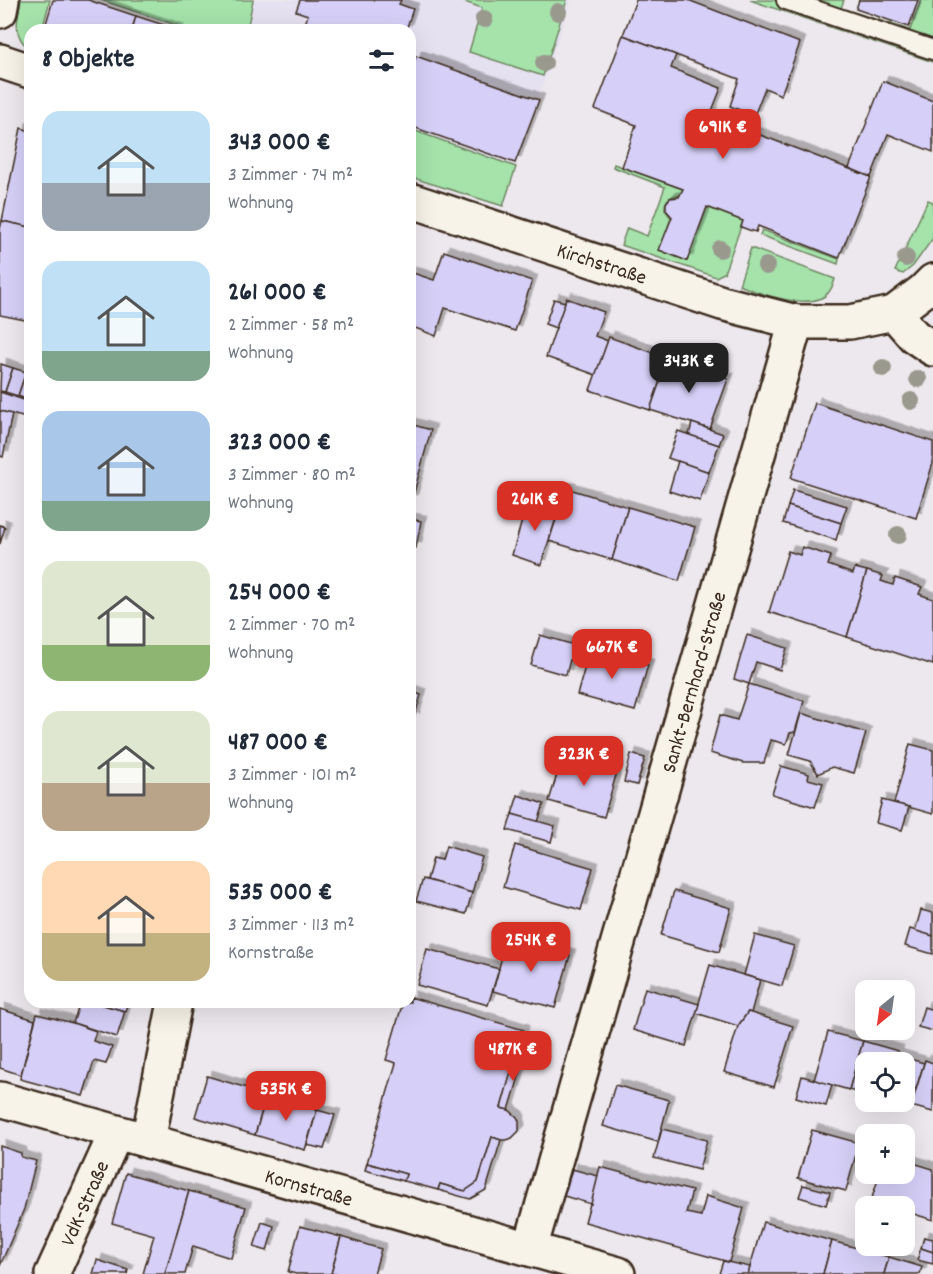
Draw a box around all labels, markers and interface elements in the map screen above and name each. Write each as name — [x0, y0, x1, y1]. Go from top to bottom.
text: 8 Objekte — [42, 42, 135, 79]
icon: filters — [365, 44, 398, 77]
pin: 691K € — [674, 109, 772, 160]
text: 691K € — [699, 114, 747, 142]
text: 343 000 € — [228, 125, 331, 162]
icon: home — [90, 135, 162, 207]
text: 3 Zimmer · 74 m² — [228, 162, 353, 190]
text: Wohnung — [228, 190, 293, 218]
street label: Kirchstraße — [552, 237, 650, 294]
text: 261 000 € — [228, 275, 327, 312]
icon: home — [90, 285, 162, 357]
text: 2 Zimmer · 58 m² — [228, 312, 354, 340]
text: Wohnung — [228, 340, 293, 368]
pin: 343K € — [640, 343, 738, 394]
text: 343K € — [663, 348, 715, 376]
text: 323 000 € — [228, 425, 331, 462]
icon: home — [90, 435, 162, 507]
text: 3 Zimmer · 80 m² — [228, 462, 356, 490]
pin: 261K € — [486, 481, 584, 532]
text: 261K € — [511, 486, 559, 514]
text: Wohnung — [228, 490, 293, 518]
text: 254 000 € — [228, 575, 331, 612]
icon: home — [90, 585, 162, 657]
street label: Sankt-Bernhard-Straße — [656, 589, 736, 777]
text: 2 Zimmer · 70 m² — [228, 612, 355, 640]
pin: 667K € — [563, 629, 661, 680]
text: 667K € — [586, 634, 638, 662]
text: Wohnung — [228, 640, 293, 668]
text: 487 000 € — [228, 725, 328, 762]
icon: home — [90, 735, 162, 807]
pin: 323K € — [535, 736, 633, 787]
text: 323K € — [558, 741, 610, 769]
text: 3 Zimmer · 101 m² — [228, 762, 357, 790]
text: Wohnung — [228, 790, 293, 818]
text: 535 000 € — [228, 875, 333, 912]
icon: home — [90, 885, 162, 957]
text: 3 Zimmer · 113 m² — [228, 912, 355, 940]
pin: 254K € — [482, 922, 580, 973]
text: 254K € — [505, 927, 557, 955]
text: Kornstraße — [228, 940, 314, 968]
north arrow — [855, 980, 915, 1040]
map controls — [855, 980, 915, 1256]
pin: 487K € — [464, 1031, 562, 1082]
text: 487K € — [489, 1036, 537, 1064]
button: locate — [855, 1052, 915, 1112]
pin: 535K € — [237, 1071, 335, 1122]
text: 535K € — [260, 1076, 312, 1104]
button: + — [855, 1124, 915, 1184]
street label: VdK-Straße — [55, 1157, 119, 1252]
street label: Kornstraße — [261, 1163, 356, 1217]
button: − — [855, 1196, 915, 1256]

